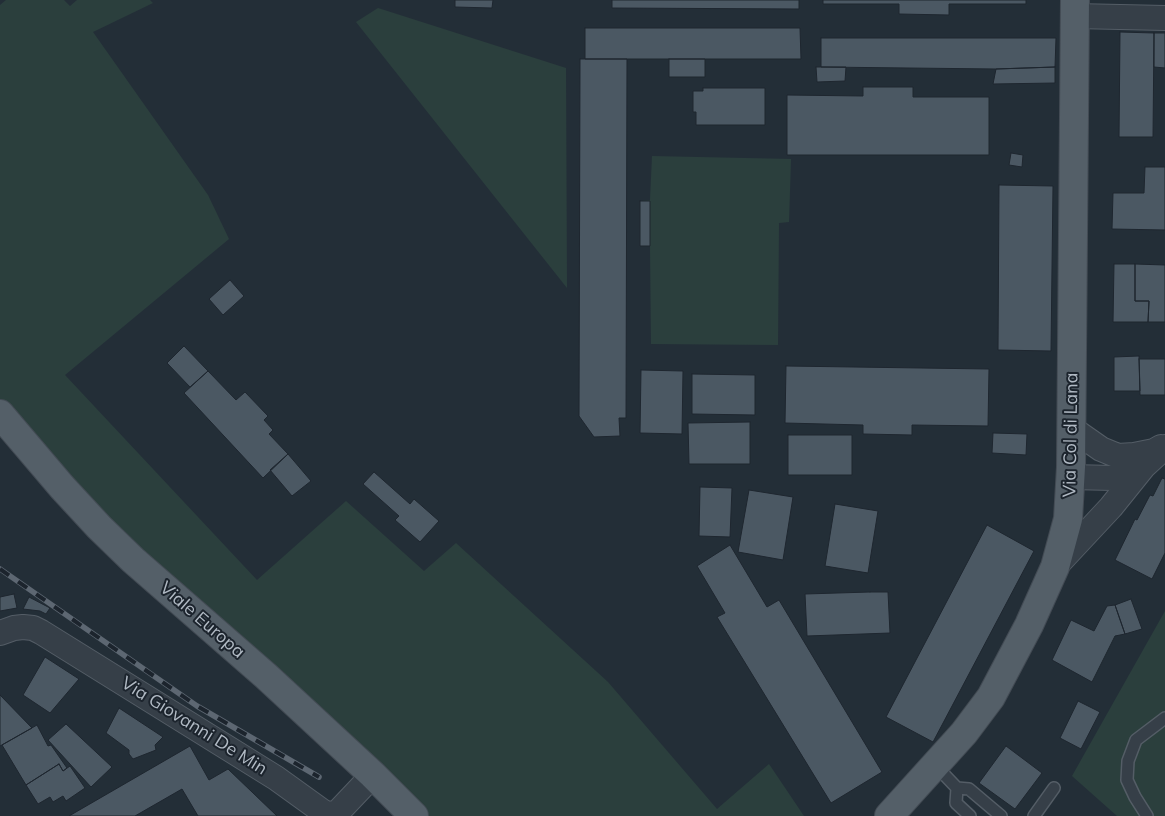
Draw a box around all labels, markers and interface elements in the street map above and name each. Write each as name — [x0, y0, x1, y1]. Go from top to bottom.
street label: Via Col di Lana — [1059, 372, 1083, 498]
street label: Viale Europa — [155, 577, 249, 663]
street label: Via Giovanni De Min — [117, 672, 271, 780]

